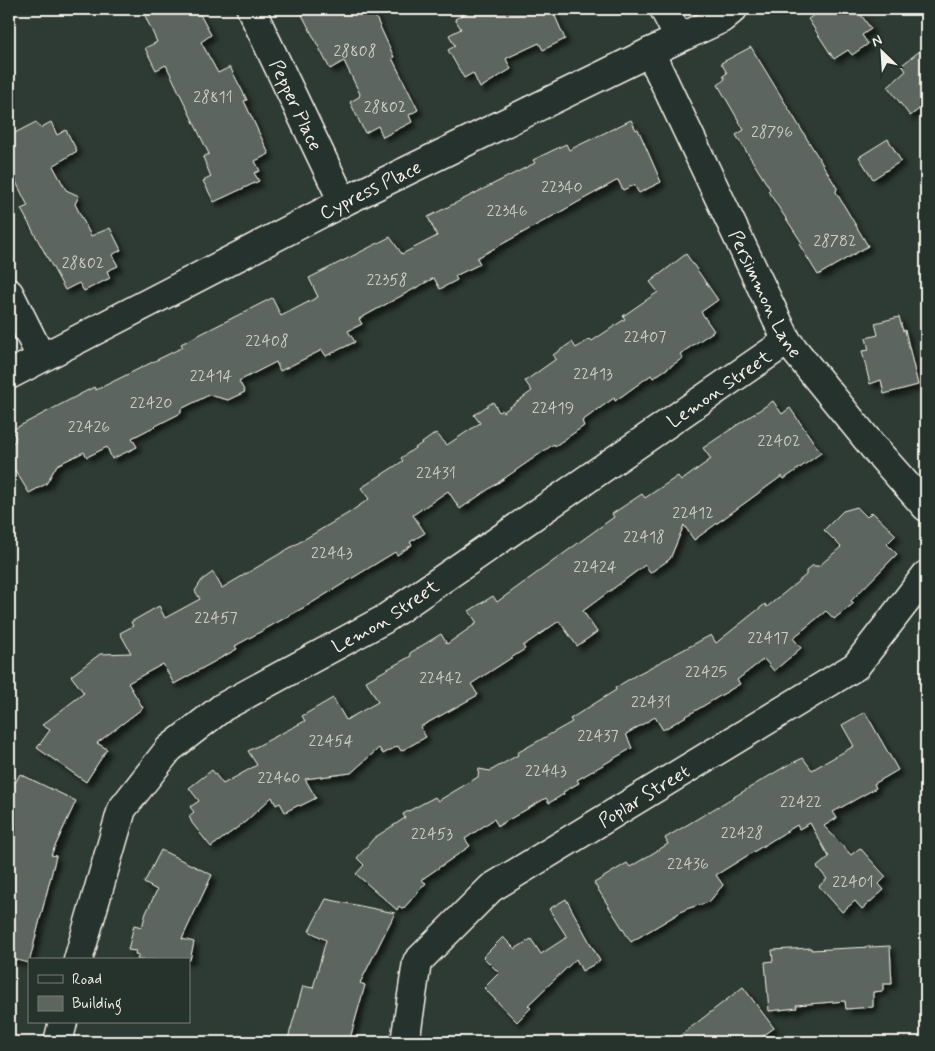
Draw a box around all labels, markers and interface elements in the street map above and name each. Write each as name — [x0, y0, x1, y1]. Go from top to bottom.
north arrow — [858, 28, 908, 78]
text: N — [869, 31, 885, 51]
house number: 28808 — [334, 41, 376, 62]
street label: Pepper Place — [263, 56, 328, 155]
house number: 28811 — [193, 87, 233, 108]
house number: 28802 — [364, 97, 406, 118]
house number: 28796 — [751, 122, 793, 143]
street label: Cypress Place — [315, 155, 426, 226]
house number: 22340 — [541, 177, 583, 198]
house number: 22346 — [487, 201, 528, 222]
street label: Persimmon Lane — [722, 226, 807, 364]
house number: 28782 — [813, 231, 857, 252]
house number: 28802 — [62, 253, 104, 274]
house number: 22358 — [366, 270, 408, 291]
house number: 22407 — [624, 327, 666, 348]
house number: 22408 — [245, 331, 289, 352]
street label: Lemon Street — [662, 345, 777, 434]
house number: 22413 — [573, 364, 613, 385]
house number: 22414 — [190, 366, 233, 387]
house number: 22420 — [130, 393, 172, 414]
house number: 22419 — [532, 398, 574, 419]
house number: 22426 — [68, 417, 110, 438]
house number: 22402 — [757, 431, 801, 452]
house number: 22431 — [416, 463, 456, 484]
house number: 22412 — [672, 503, 714, 524]
house number: 22418 — [623, 527, 665, 548]
house number: 22443 — [311, 543, 353, 564]
house number: 22424 — [573, 557, 617, 578]
street label: Lemon Street — [328, 574, 444, 659]
house number: 22457 — [194, 608, 238, 629]
house number: 22417 — [748, 628, 788, 649]
house number: 22425 — [685, 662, 727, 683]
house number: 22442 — [419, 668, 463, 689]
house number: 22431 — [631, 692, 671, 713]
house number: 22437 — [578, 726, 619, 747]
house number: 22454 — [308, 731, 354, 752]
street label: Poplar Street — [594, 759, 695, 834]
house number: 22443 — [525, 761, 567, 782]
house number: 22460 — [257, 768, 301, 789]
house number: 22422 — [780, 792, 822, 813]
house number: 22428 — [721, 823, 763, 844]
house number: 22453 — [411, 824, 453, 845]
house number: 22436 — [667, 854, 709, 875]
house number: 22401 — [832, 872, 874, 893]
legend — [28, 958, 190, 1024]
text: Road — [72, 970, 102, 990]
text: Building — [72, 994, 122, 1015]

